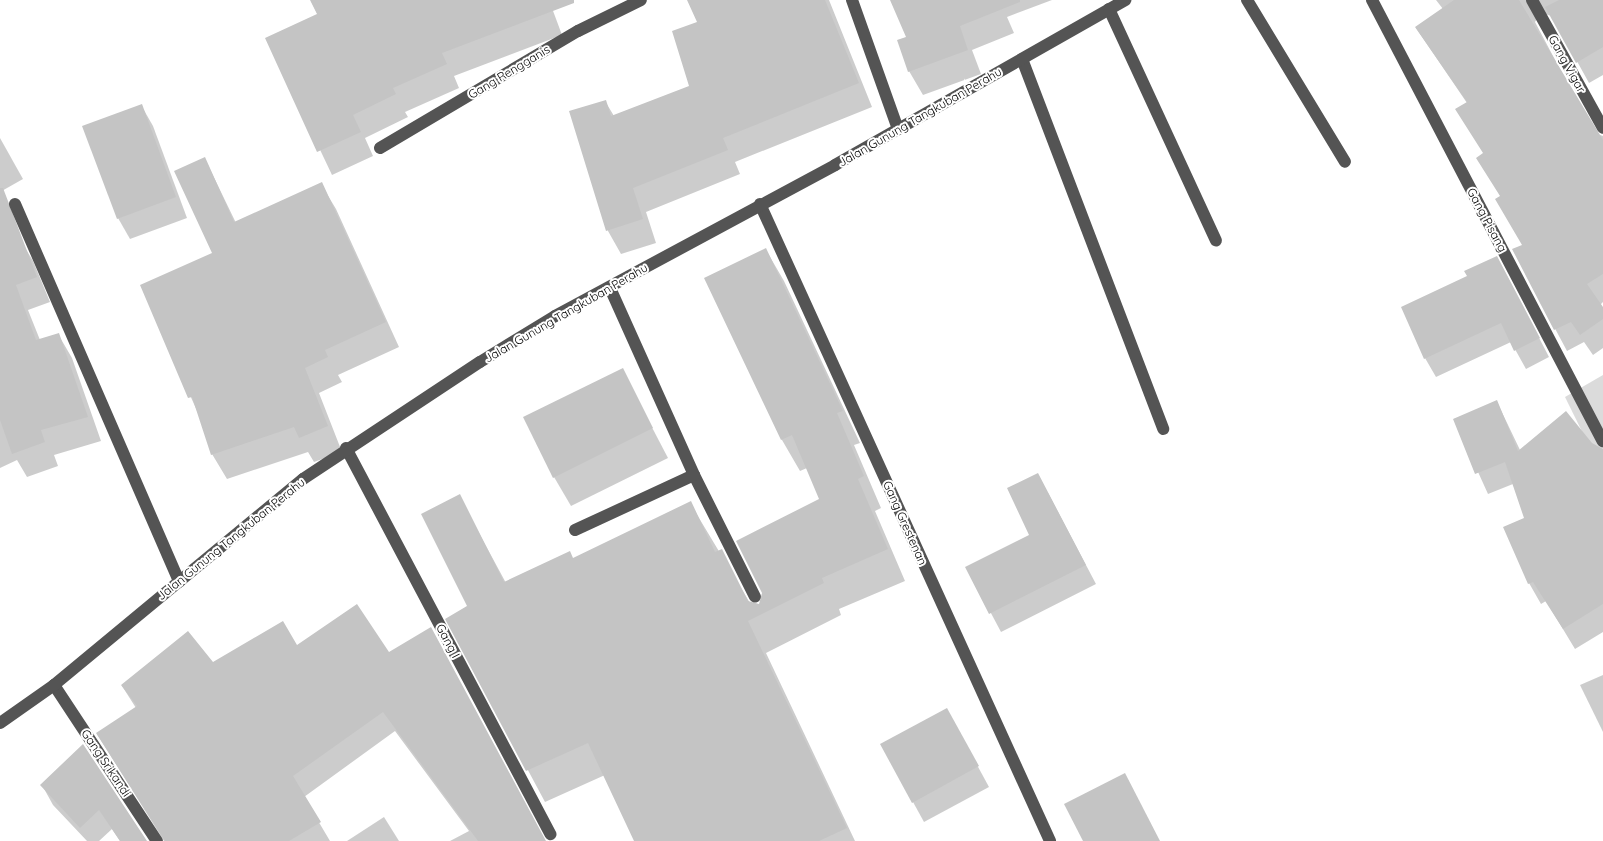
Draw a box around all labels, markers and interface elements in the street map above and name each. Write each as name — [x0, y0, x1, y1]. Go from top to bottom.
street label: Gang Vigar — [1545, 33, 1589, 95]
street label: Gang Rengganis — [466, 42, 552, 102]
street label: Jalan Gunung Tangkuban Perahu — [836, 64, 1004, 170]
street label: Gang Pisang — [1464, 185, 1510, 255]
street label: Jalan Gunung Tangkuban Perahu — [482, 260, 650, 366]
street label: Jalan Gunung Tangkuban Perahu — [154, 475, 308, 603]
street label: Gang Grestenan — [880, 479, 930, 567]
street label: Gang I — [433, 622, 463, 660]
street label: Gang Srikandi — [78, 727, 134, 799]

